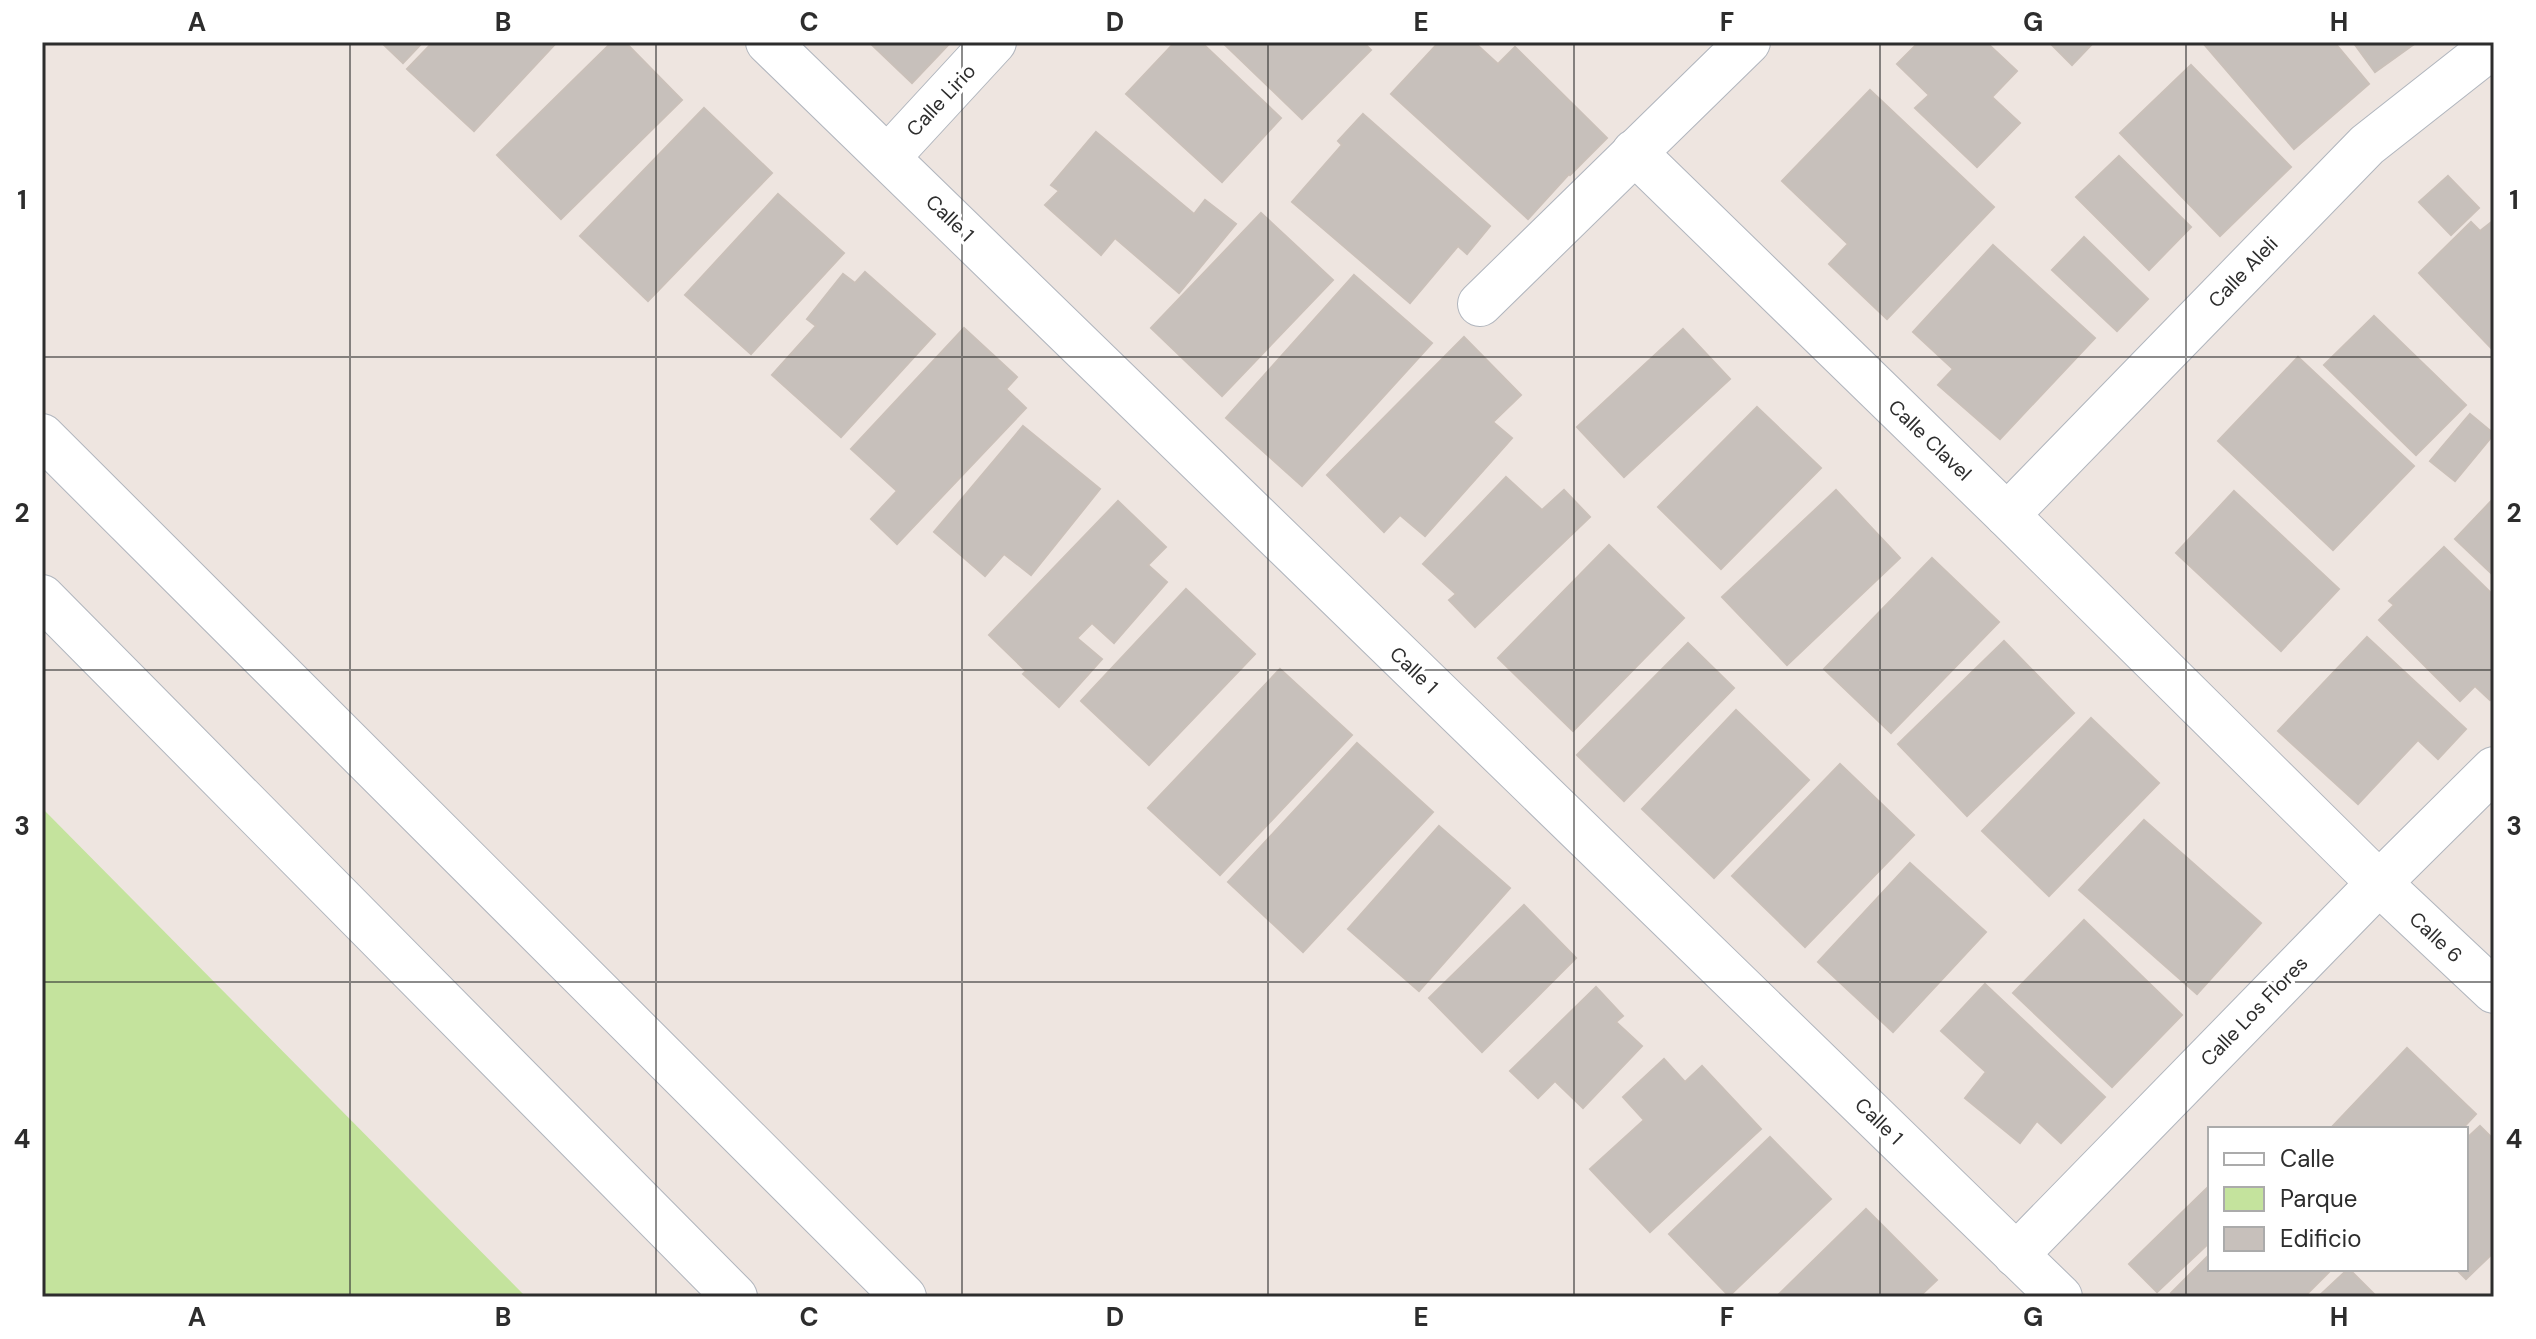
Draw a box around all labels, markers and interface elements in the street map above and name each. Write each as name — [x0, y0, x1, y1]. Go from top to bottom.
text: A — [188, 5, 206, 39]
text: B — [495, 5, 511, 39]
text: C — [799, 5, 819, 39]
text: D — [1106, 5, 1124, 39]
text: E — [1413, 5, 1429, 39]
text: F — [1720, 5, 1734, 39]
text: G — [2023, 5, 2043, 39]
text: H — [2330, 5, 2348, 39]
street label: Calle Lirio — [901, 58, 981, 142]
text: 1 — [17, 183, 27, 217]
text: 1 — [2509, 183, 2519, 217]
street label: Calle 1 — [920, 189, 980, 247]
street label: Calle Aleli — [2203, 231, 2283, 313]
street label: Calle Clavel — [1883, 394, 1977, 486]
text: 2 — [14, 496, 30, 530]
text: 2 — [2506, 496, 2522, 530]
street label: Calle 1 — [1384, 641, 1444, 699]
text: 3 — [14, 809, 30, 843]
text: 3 — [2506, 809, 2522, 843]
street label: Calle 6 — [2404, 906, 2468, 968]
street label: Calle Los Flores — [2195, 950, 2313, 1072]
street label: Calle 1 — [1849, 1092, 1909, 1150]
text: 4 — [14, 1122, 30, 1156]
text: 4 — [2506, 1122, 2522, 1156]
legend — [2208, 1127, 2468, 1271]
text: Calle — [2280, 1143, 2335, 1174]
text: Parque — [2280, 1183, 2357, 1214]
text: Edificio — [2280, 1223, 2362, 1254]
text: A — [188, 1300, 206, 1334]
text: B — [495, 1300, 511, 1334]
text: C — [799, 1300, 819, 1334]
text: D — [1106, 1300, 1124, 1334]
text: E — [1413, 1300, 1429, 1334]
text: F — [1720, 1300, 1734, 1334]
text: G — [2023, 1300, 2043, 1334]
text: H — [2330, 1300, 2348, 1334]

